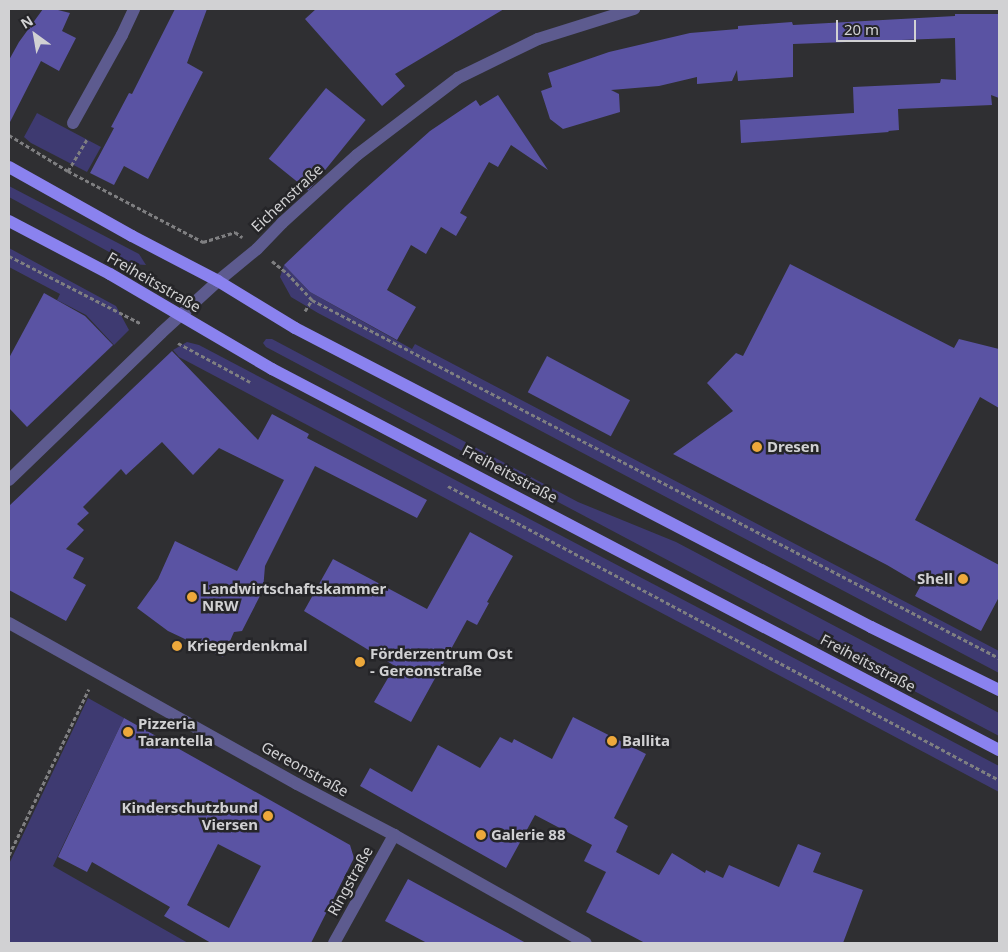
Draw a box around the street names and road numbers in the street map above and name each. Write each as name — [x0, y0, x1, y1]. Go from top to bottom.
street label: Eichenstraße — [247, 160, 327, 236]
street label: Freiheitsstraße — [104, 248, 204, 316]
street label: Freiheitsstraße — [459, 441, 561, 507]
street label: Freiheitsstraße — [817, 630, 919, 696]
street label: Gereonstraße — [258, 738, 352, 800]
street label: Ringstraße — [324, 843, 376, 919]

